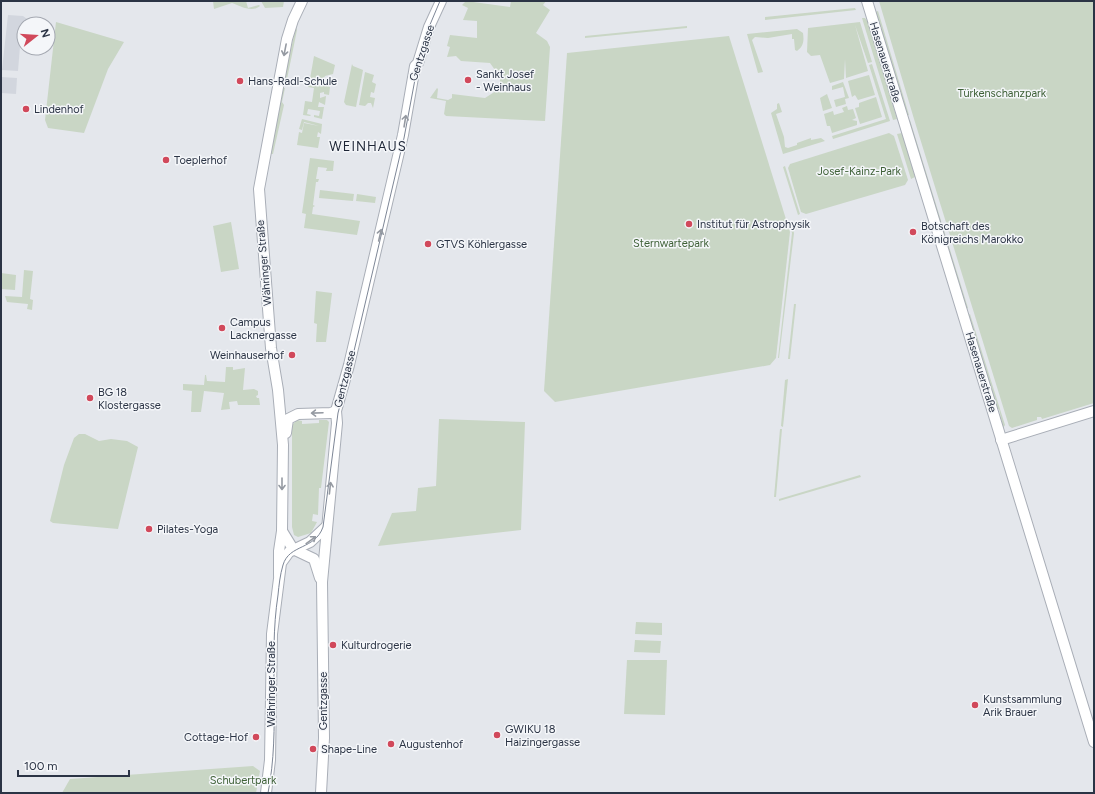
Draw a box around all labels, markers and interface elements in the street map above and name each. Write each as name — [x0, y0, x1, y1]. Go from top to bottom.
north arrow — [16, 16, 56, 56]
street label: Hasenauerstraße — [867, 20, 903, 104]
street label: Gentzgasse — [407, 23, 437, 83]
text: N — [38, 27, 53, 39]
one-way arrow — [280, 43, 288, 56]
place label: Sankt Josef - Weinhaus — [476, 68, 535, 94]
place label: Hans-Radl-Schule — [248, 75, 337, 88]
marker: Sankt Josef - Weinhaus — [463, 75, 473, 85]
marker: Hans-Radl-Schule — [235, 76, 245, 86]
park label: Türkenschanzpark — [958, 87, 1047, 100]
place label: Lindenhof — [34, 103, 85, 116]
marker: Lindenhof — [21, 104, 31, 114]
one-way arrow — [401, 115, 409, 128]
district label: WEINHAUS — [329, 139, 407, 154]
place label: Toeplerhof — [174, 154, 228, 167]
marker: Toeplerhof — [161, 155, 171, 165]
park label: Josef-Kainz-Park — [817, 165, 901, 178]
place label: Institut für Astrophysik — [697, 218, 811, 231]
marker: Institut für Astrophysik — [684, 219, 694, 229]
street label: Währinger Straße — [254, 220, 274, 306]
place label: Botschaft des Königreichs Marokko — [921, 220, 1023, 246]
marker: Botschaft des Königreichs Marokko — [908, 227, 918, 237]
one-way arrow — [376, 228, 384, 241]
park label: Sternwartepark — [633, 237, 710, 250]
place label: GTVS Köhlergasse — [436, 238, 527, 251]
marker: GTVS Köhlergasse — [423, 239, 433, 249]
place label: Campus Lacknergasse — [230, 316, 297, 342]
marker: Campus Lacknergasse — [217, 323, 227, 333]
street label: Hasenauerstraße — [963, 330, 999, 414]
place label: Weinhauserhof — [210, 349, 285, 362]
street label: Gentzgasse — [332, 349, 358, 409]
marker: Weinhauserhof — [287, 350, 297, 360]
place label: BG 18 Klostergasse — [98, 386, 161, 412]
marker: BG 18 Klostergasse — [85, 393, 95, 403]
one-way arrow — [311, 410, 324, 417]
one-way arrow — [278, 477, 286, 490]
one-way arrow — [326, 482, 334, 495]
place label: Pilates-Yoga — [157, 523, 218, 536]
marker: Pilates-Yoga — [144, 524, 154, 534]
one-way arrow — [306, 536, 317, 544]
place label: Kulturdrogerie — [341, 639, 412, 652]
marker: Kulturdrogerie — [328, 640, 338, 650]
street label: Währinger Straße — [265, 641, 278, 727]
street label: Gentzgasse — [317, 672, 330, 730]
place label: Kunstsammlung Arik Brauer — [983, 693, 1062, 719]
marker: Kunstsammlung Arik Brauer — [970, 700, 980, 710]
place label: GWIKU 18 Haizingergasse — [505, 723, 580, 749]
marker: GWIKU 18 Haizingergasse — [492, 730, 502, 740]
place label: Cottage-Hof — [184, 731, 249, 744]
marker: Cottage-Hof — [251, 732, 261, 742]
place label: Augustenhof — [399, 738, 464, 751]
marker: Augustenhof — [386, 739, 396, 749]
place label: Shape-Line — [321, 743, 377, 756]
marker: Shape-Line — [308, 744, 318, 754]
scale bar — [18, 752, 129, 778]
text: 100 m — [24, 759, 58, 773]
park label: Schubertpark — [210, 774, 277, 787]

